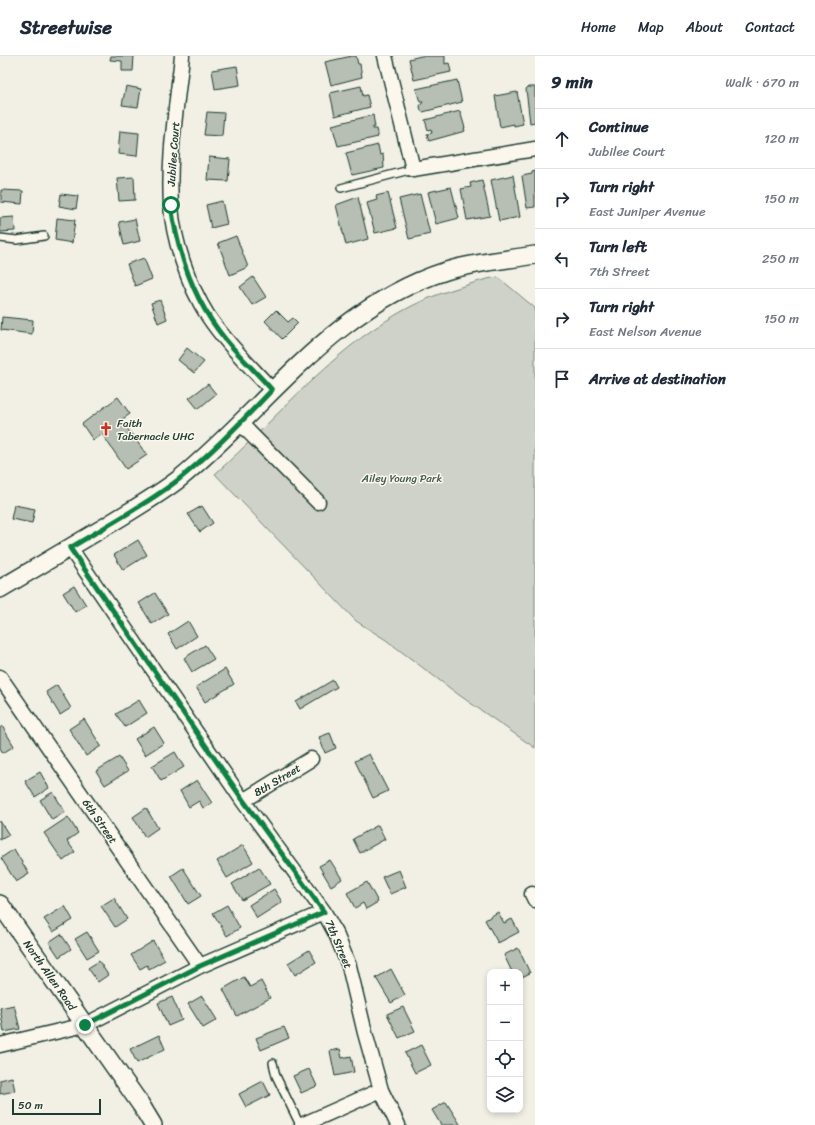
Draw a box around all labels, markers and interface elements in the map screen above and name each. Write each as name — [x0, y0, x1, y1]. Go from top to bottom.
text: Streetwise — [20, 11, 112, 44]
text: Home — [581, 15, 616, 40]
text: Map — [638, 15, 664, 40]
text: About — [686, 15, 723, 40]
text: Contact — [745, 15, 795, 40]
text: 9 min — [551, 67, 593, 97]
text: Walk · 670 m — [725, 71, 799, 94]
text: Continue — [589, 114, 649, 140]
street label: Jubilee Court — [162, 121, 185, 188]
text: 120 m — [764, 127, 799, 150]
icon: ahead — [551, 128, 573, 150]
text: Jubilee Court — [589, 140, 666, 163]
text: Turn right — [589, 174, 654, 200]
text: 150 m — [764, 187, 799, 210]
icon: right — [551, 188, 573, 210]
route start — [162, 196, 180, 214]
text: East Juniper Avenue — [589, 200, 706, 223]
text: Turn left — [589, 234, 647, 260]
text: 250 m — [762, 247, 799, 270]
icon: left — [551, 248, 573, 270]
text: 7th Street — [589, 260, 650, 283]
text: Turn right — [589, 294, 654, 320]
text: 150 m — [764, 307, 799, 330]
icon: right — [551, 308, 573, 330]
text: East Nelson Avenue — [589, 320, 701, 343]
text: Arrive at destination — [589, 366, 726, 392]
icon: arrive — [551, 368, 573, 390]
place label: Faith Tabernacle UHC — [117, 414, 195, 446]
church icon: Faith Tabernacle UHC — [98, 421, 114, 437]
park label: Ailey Young Park — [361, 469, 442, 488]
street label: 8th Street — [250, 759, 305, 802]
street label: 6th Street — [77, 795, 122, 848]
street label: 7th Street — [320, 917, 357, 972]
street label: North Allen Road — [18, 936, 82, 1016]
map controls — [487, 969, 523, 1113]
button: + — [487, 969, 523, 1005]
button: − — [487, 1005, 523, 1041]
route end — [76, 1016, 94, 1034]
button: locate — [487, 1041, 523, 1077]
button: layers — [487, 1077, 523, 1113]
text: 50 m — [18, 1096, 43, 1115]
scale bar — [12, 1097, 101, 1116]

